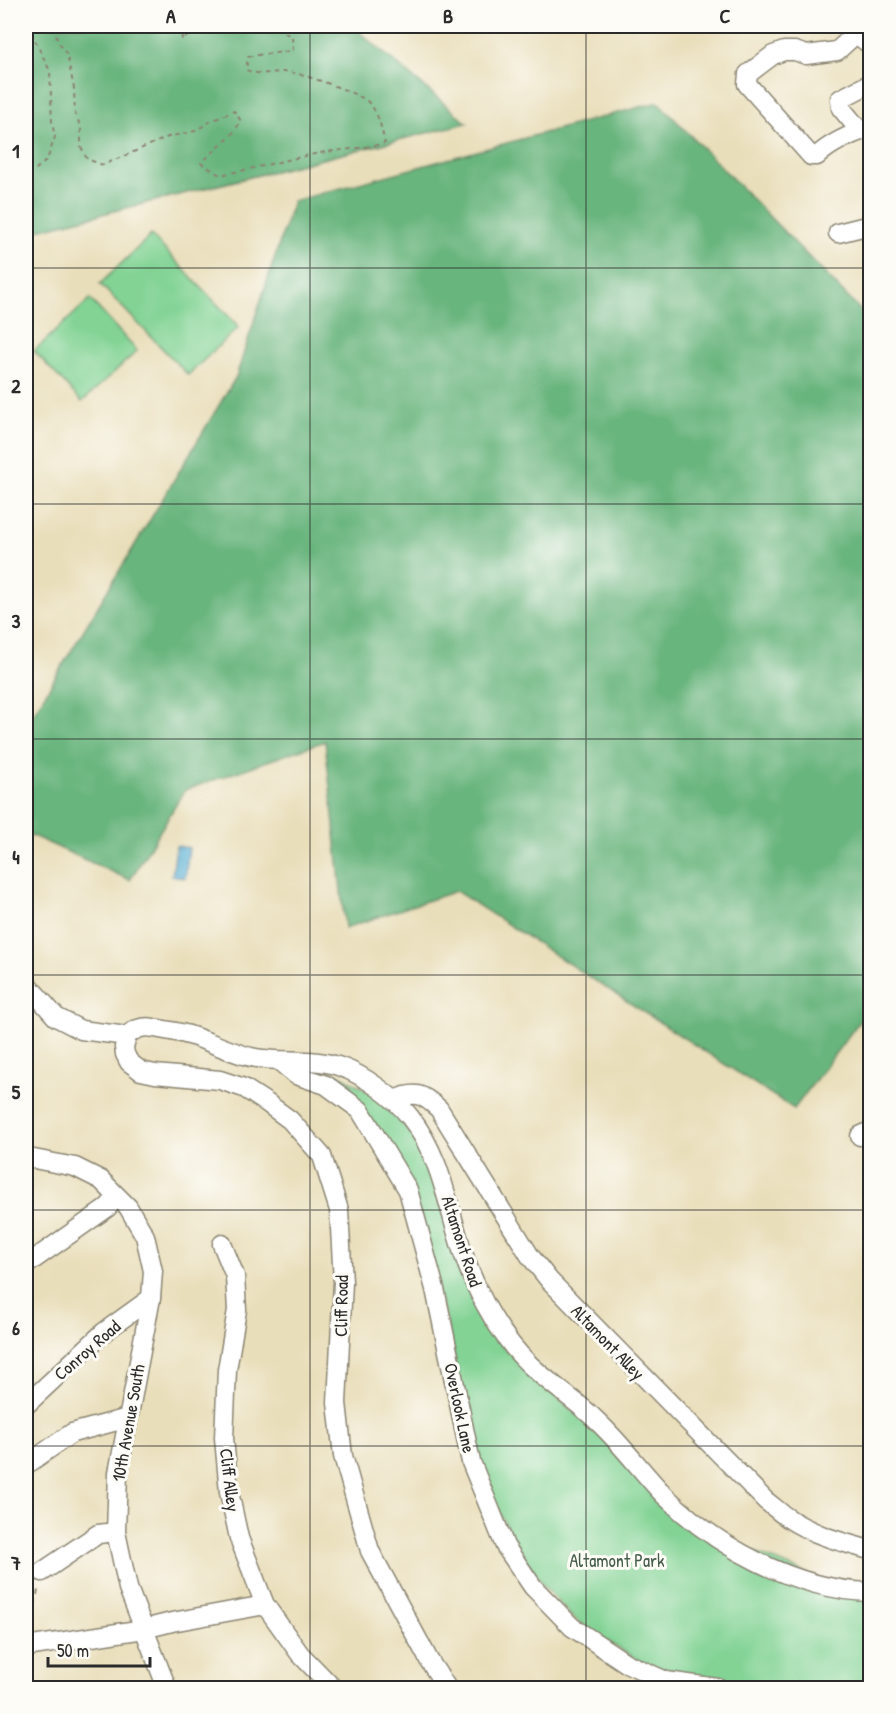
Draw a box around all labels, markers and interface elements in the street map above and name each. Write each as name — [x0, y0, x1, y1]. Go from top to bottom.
text: A — [166, 2, 176, 29]
text: B — [443, 2, 453, 29]
text: C — [720, 2, 731, 29]
text: 1 — [12, 137, 20, 164]
text: 2 — [11, 372, 21, 399]
text: 3 — [12, 607, 21, 634]
text: 4 — [12, 843, 20, 870]
text: 5 — [12, 1078, 21, 1105]
street label: Altamont Road — [436, 1192, 488, 1290]
street label: Cliff Road — [328, 1275, 354, 1337]
street label: Altamont Alley — [566, 1299, 651, 1386]
text: 6 — [12, 1314, 20, 1341]
street label: Conroy Road — [48, 1314, 126, 1386]
street label: Overlook Lane — [438, 1361, 482, 1455]
street label: 10th Avenue South — [105, 1362, 151, 1484]
street label: Cliff Alley — [214, 1447, 246, 1513]
park label: Altamont Park — [570, 1548, 665, 1573]
text: 7 — [10, 1549, 21, 1576]
scale bar — [48, 1630, 150, 1668]
text: 50 m — [57, 1638, 89, 1663]

